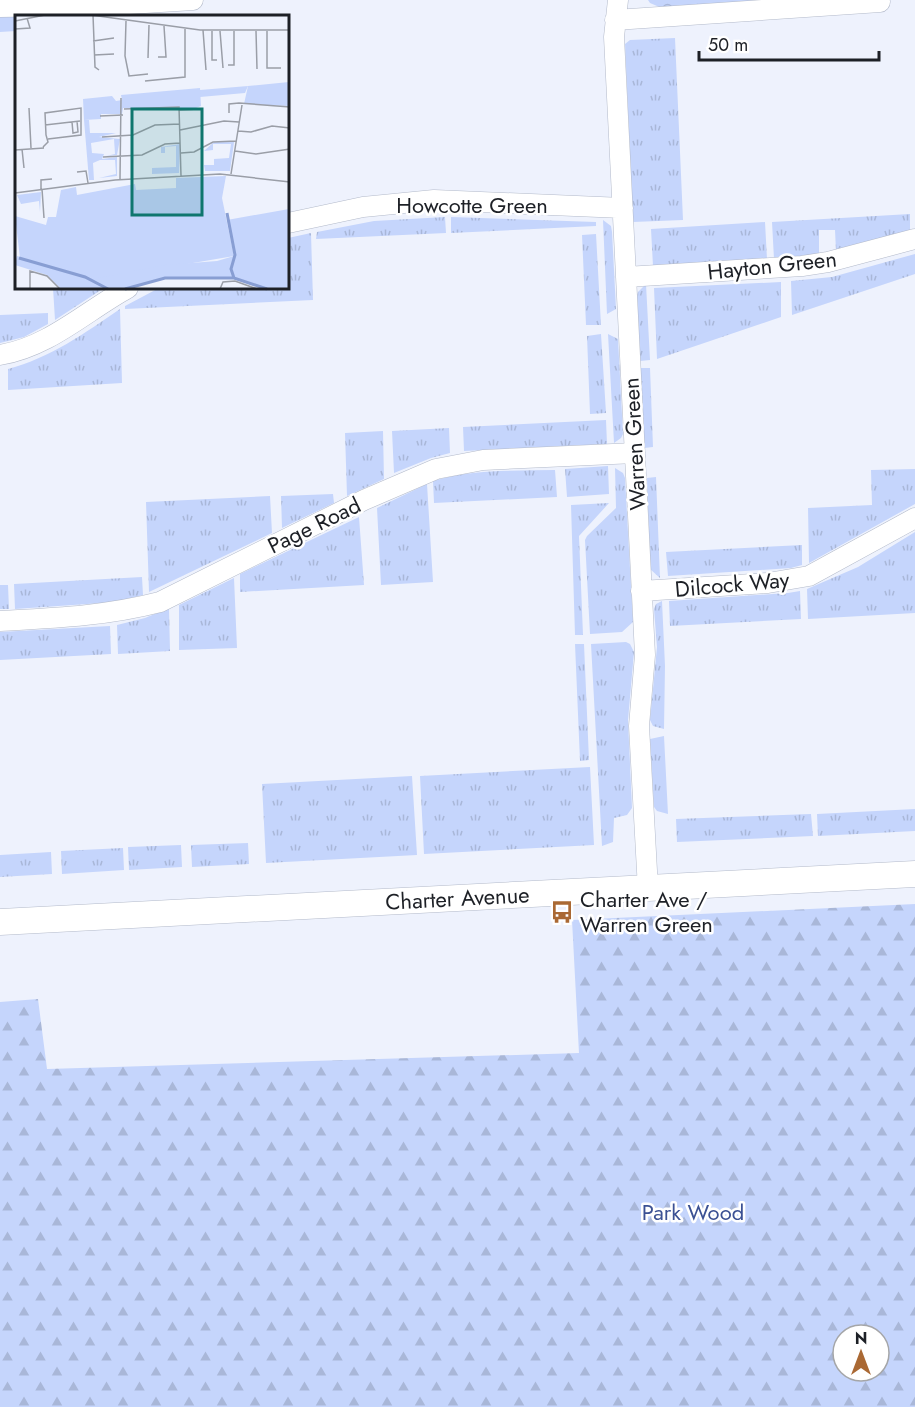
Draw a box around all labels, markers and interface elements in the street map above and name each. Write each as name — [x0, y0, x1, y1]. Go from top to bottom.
inset map — [15, 15, 290, 290]
scale bar — [699, 24, 879, 62]
text: 50 m — [708, 32, 748, 58]
street label: Howcotte Green — [396, 189, 548, 221]
street label: Hayton Green — [706, 242, 838, 288]
street label: Warren Green — [615, 377, 653, 511]
street label: Page Road — [262, 489, 366, 561]
street label: Dilcock Way — [673, 563, 791, 605]
street label: Charter Avenue — [385, 878, 530, 918]
place label: Charter Ave / Warren Green — [580, 883, 713, 940]
bus stop icon: Charter Ave / Warren Green — [549, 899, 575, 925]
park label: Park Wood — [642, 1196, 744, 1228]
north arrow — [831, 1323, 891, 1383]
text: N — [855, 1327, 867, 1350]

